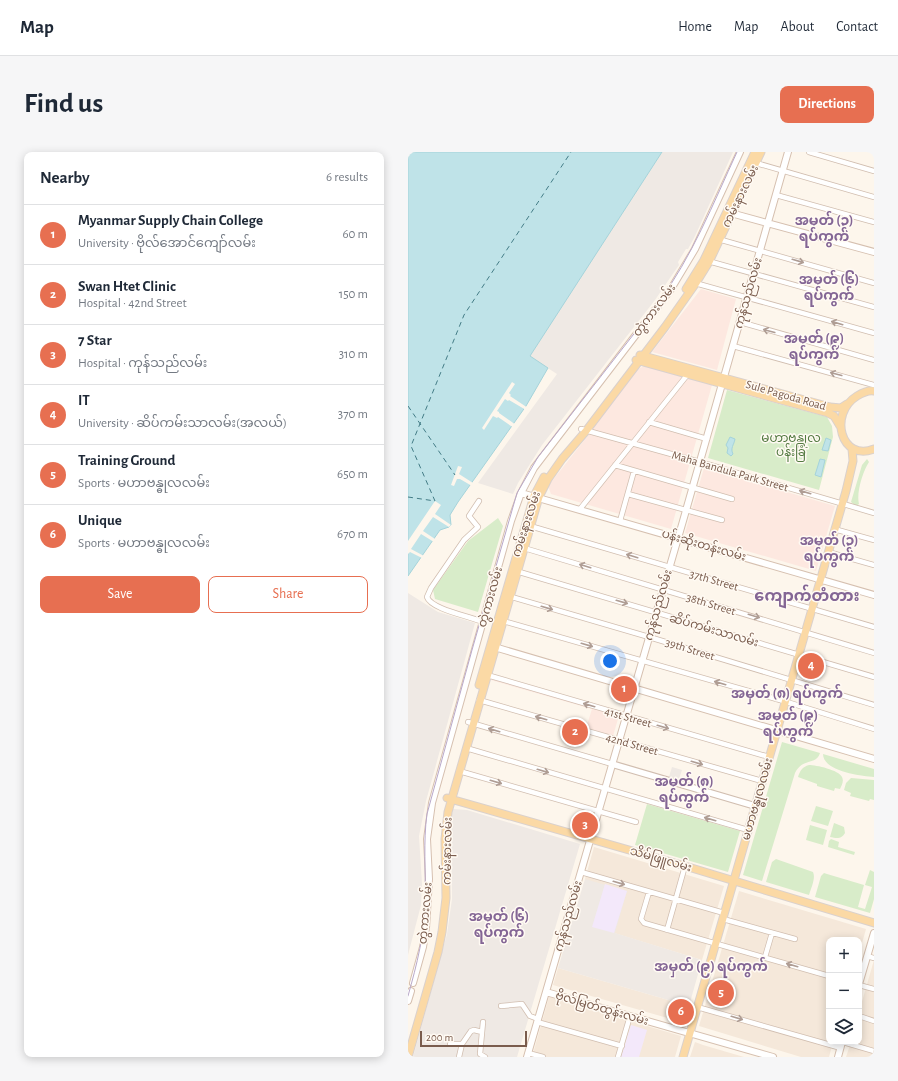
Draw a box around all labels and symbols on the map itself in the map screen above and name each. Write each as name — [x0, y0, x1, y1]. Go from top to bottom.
street label: ကမ်းနားလမ်း — [717, 162, 764, 231]
district label: အမှတ် (၃) ရပ်ကွက် — [795, 210, 853, 248]
street label: ကုန်သည်လမ်း — [729, 255, 768, 331]
one-way arrow — [791, 258, 804, 265]
district label: အမှတ် (၆) ရပ်ကွက် — [799, 269, 859, 307]
street label: တွဲကားလမ်း — [628, 280, 681, 341]
one-way arrow — [830, 319, 843, 326]
one-way arrow — [763, 326, 776, 334]
district label: အမှတ် (၉) ရပ်ကွက် — [784, 328, 844, 366]
one-way arrow — [830, 370, 843, 377]
street label: Sule Pagoda Road — [744, 378, 828, 412]
park label: မဟာဗန္ဓုလ ပန်းခြံ — [761, 432, 821, 462]
street label: Maha Bandula Park Street — [670, 449, 790, 493]
one-way arrow — [798, 488, 811, 495]
street label: ကမ်းနားလမ်း — [507, 489, 546, 559]
street label: ပန်းဆိုးတန်းလမ်း — [659, 524, 748, 567]
district label: အမှတ် (၃) ရပ်ကွက် — [800, 530, 858, 568]
one-way arrow — [626, 552, 639, 559]
one-way arrow — [579, 562, 592, 569]
street label: တွဲကားလမ်း — [473, 565, 508, 630]
street label: ကုန်သည်လမ်း — [639, 567, 678, 643]
street label: 37th Street — [688, 567, 740, 593]
district label: ကျောက်တံတား — [754, 584, 860, 609]
street label: 38th Street — [685, 591, 737, 617]
one-way arrow — [615, 599, 628, 606]
one-way arrow — [540, 605, 553, 612]
street label: ဆိပ်ကမ်းသာလမ်း — [668, 609, 761, 648]
one-way arrow — [747, 613, 760, 620]
street label: 39th Street — [664, 636, 716, 662]
one-way arrow — [581, 642, 594, 649]
your location — [600, 651, 620, 671]
pin: 4 — [798, 651, 824, 681]
pin: 1 — [611, 674, 637, 704]
one-way arrow — [714, 679, 727, 686]
district label: အမှတ် (၈) ရပ်ကွက် — [731, 683, 843, 705]
one-way arrow — [582, 701, 595, 708]
street label: 41st Street — [603, 705, 653, 729]
district label: အမှတ် (၉) ရပ်ကွက် — [758, 705, 818, 743]
one-way arrow — [535, 714, 548, 721]
pin: 2 — [562, 717, 588, 747]
one-way arrow — [657, 724, 670, 731]
one-way arrow — [488, 726, 501, 733]
street label: 42nd Street — [604, 731, 660, 757]
street label: မဟာဗန္ဓုလလမ်း — [737, 756, 779, 843]
one-way arrow — [690, 760, 703, 767]
one-way arrow — [537, 768, 550, 775]
district label: အမှတ် (၈) ရပ်ကွက် — [654, 771, 714, 809]
one-way arrow — [490, 779, 503, 786]
pin: 3 — [572, 810, 598, 840]
one-way arrow — [704, 815, 717, 822]
street label: ကမ်းနားလမ်း — [437, 817, 458, 885]
street label: သိမ်ဖြူလမ်း — [628, 842, 694, 877]
street label: ကုန်သည်လမ်း — [549, 878, 588, 954]
one-way arrow — [612, 880, 625, 887]
street label: တွဲကားလမ်း — [413, 881, 438, 945]
district label: အမှတ် (၆) ရပ်ကွက် — [469, 906, 529, 944]
district label: အမှတ် (၉) ရပ်ကွက် — [654, 956, 768, 978]
one-way arrow — [785, 961, 798, 968]
pin: 5 — [708, 978, 734, 1008]
street label: ဗိုလ်မြတ်ထွန်းလမ်း — [553, 986, 651, 1031]
pin: 6 — [668, 997, 694, 1027]
one-way arrow — [730, 1015, 743, 1022]
scale bar — [420, 1029, 527, 1048]

